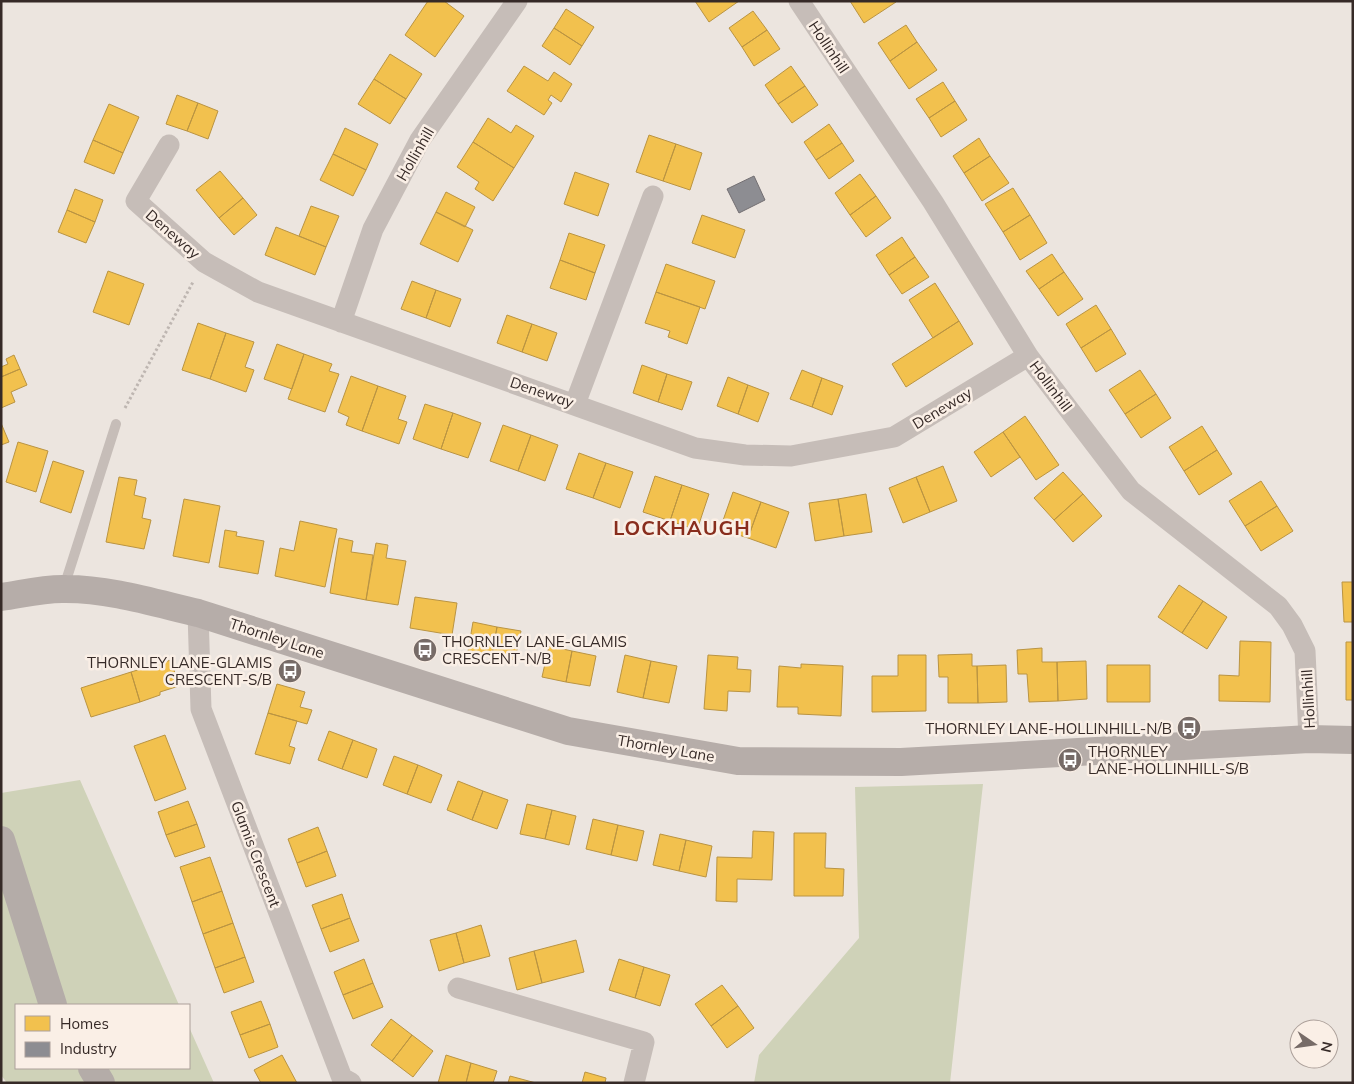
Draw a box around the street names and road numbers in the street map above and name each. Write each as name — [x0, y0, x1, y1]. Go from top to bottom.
street label: Hollinhill — [805, 17, 853, 77]
street label: Hollinhill — [392, 124, 438, 184]
street label: Deneway — [142, 205, 204, 263]
street label: Hollinhill — [1026, 357, 1076, 415]
street label: Deneway — [508, 372, 576, 412]
street label: Deneway — [909, 383, 975, 433]
street label: Thornley Lane — [227, 614, 327, 662]
street label: Hollinhill — [1297, 669, 1319, 729]
street label: Thornley Lane — [616, 730, 716, 766]
street label: Glamis Crescent — [227, 798, 285, 910]

